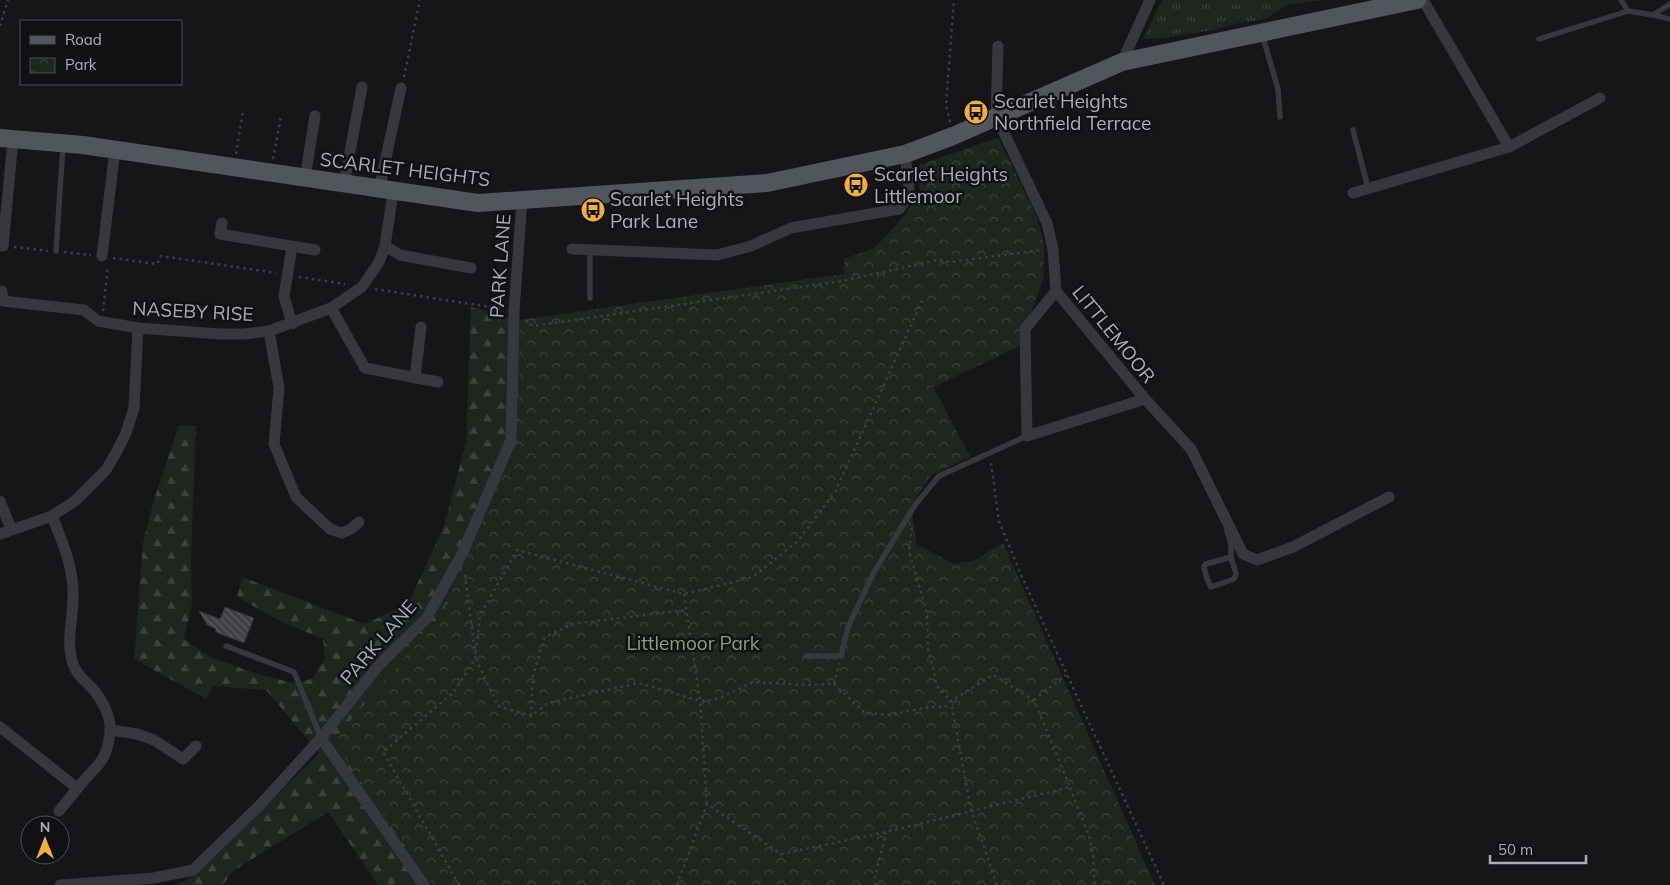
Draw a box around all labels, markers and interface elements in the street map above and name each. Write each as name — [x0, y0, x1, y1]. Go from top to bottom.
legend — [20, 20, 182, 85]
text: Road — [65, 30, 102, 49]
text: Park — [65, 55, 97, 74]
place label: Scarlet Heights Northfield Terrace — [994, 89, 1151, 135]
bus stop icon: Scarlet Heights Northfield Terrace — [963, 99, 989, 125]
street label: SCARLET HEIGHTS — [319, 147, 491, 191]
place label: Scarlet Heights Littlemoor — [874, 162, 1008, 208]
bus stop icon: Scarlet Heights Littlemoor — [843, 172, 869, 198]
place label: Scarlet Heights Park Lane — [610, 187, 744, 233]
bus stop icon: Scarlet Heights Park Lane — [580, 197, 606, 223]
street label: PARK LANE — [484, 213, 516, 319]
street label: LITTLEMOOR — [1067, 280, 1161, 388]
street label: NASEBY RISE — [132, 296, 254, 326]
street label: PARK LANE — [335, 595, 421, 689]
park label: Littlemoor Park — [626, 631, 760, 655]
north arrow — [20, 815, 70, 865]
text: N — [40, 818, 50, 836]
scale bar — [1490, 832, 1586, 864]
text: 50 m — [1498, 840, 1533, 859]

